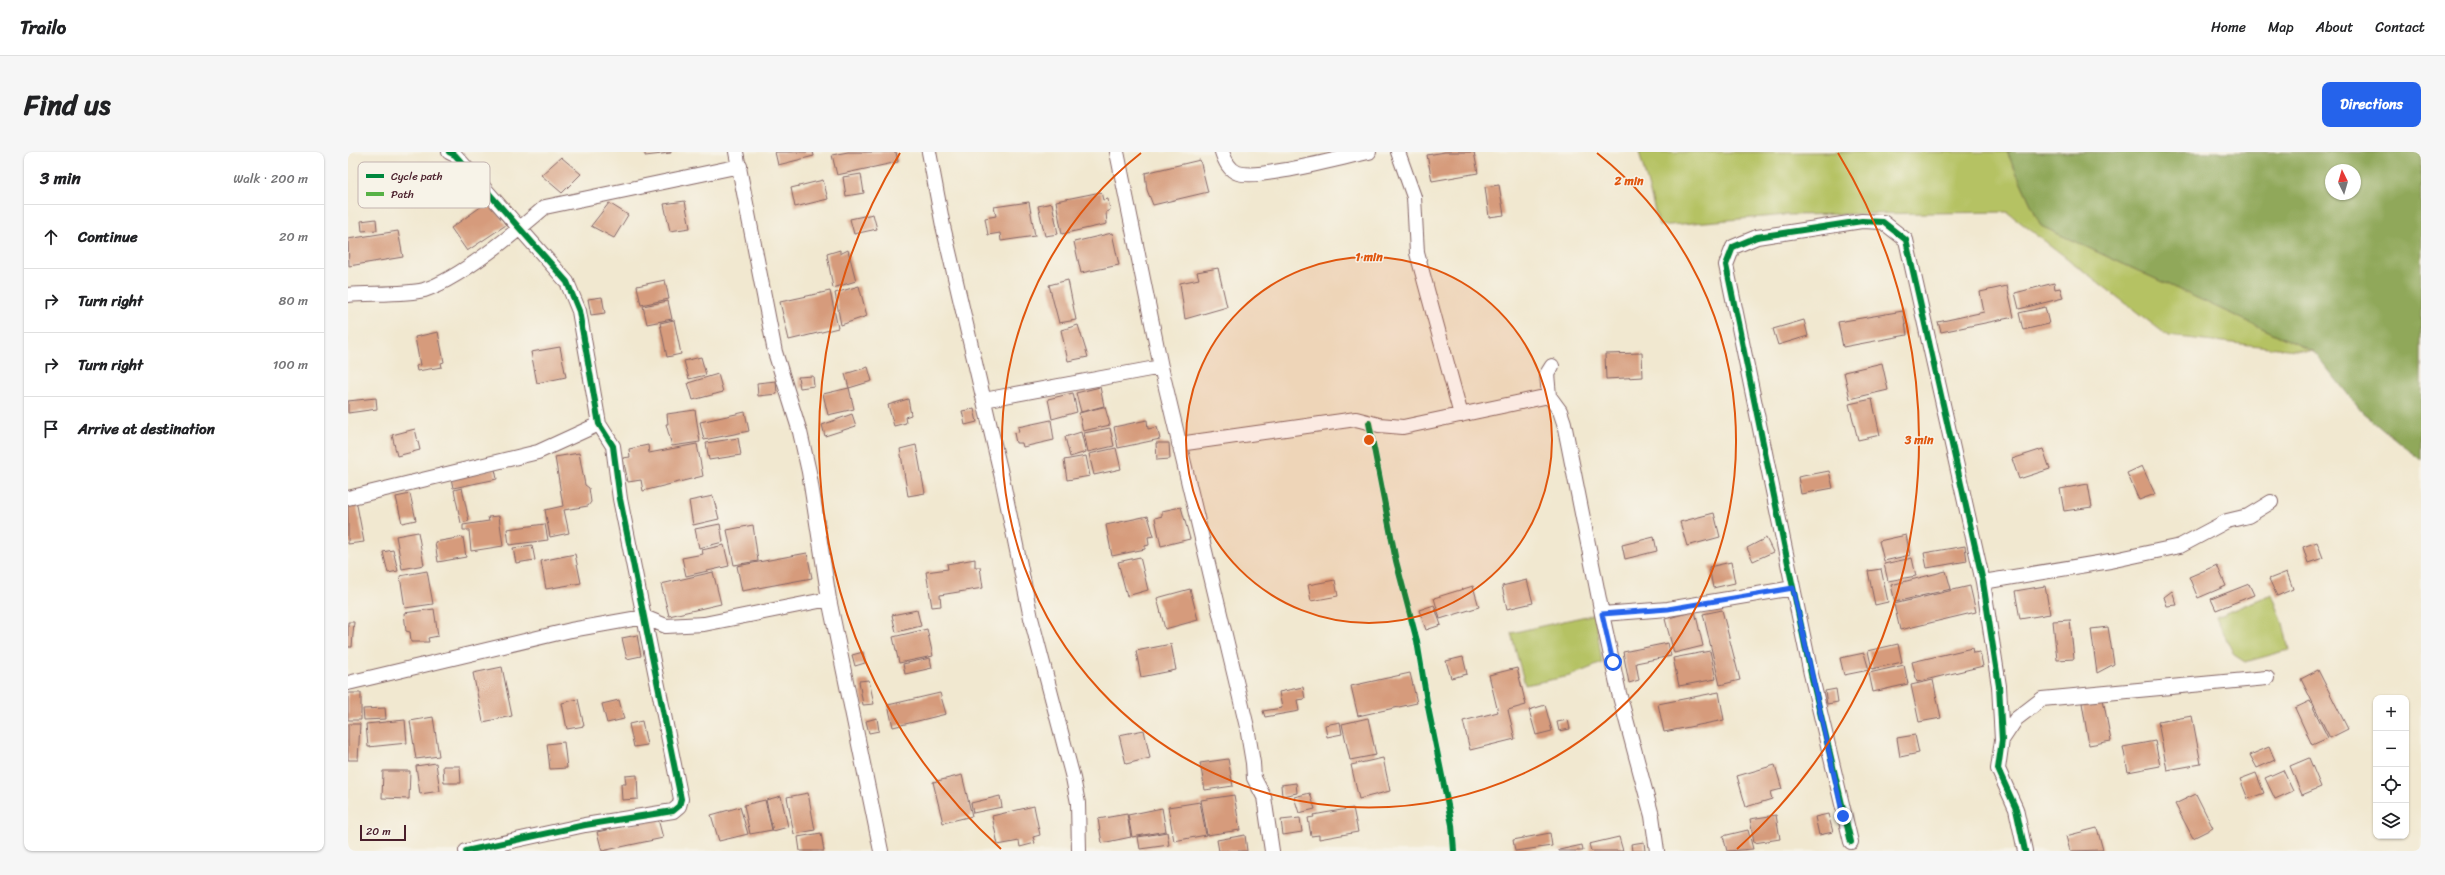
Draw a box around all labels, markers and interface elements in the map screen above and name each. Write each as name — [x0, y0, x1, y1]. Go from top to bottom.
text: Trailo — [20, 11, 66, 44]
text: Home — [2211, 15, 2246, 40]
text: Map — [2268, 15, 2294, 40]
text: About — [2316, 15, 2353, 40]
text: Contact — [2375, 15, 2425, 40]
text: Find us — [24, 80, 111, 129]
button: Directions — [2322, 82, 2421, 127]
legend — [358, 162, 490, 208]
text: 3 min — [40, 163, 81, 193]
north arrow — [2325, 164, 2361, 200]
text: Walk · 200 m — [233, 167, 308, 190]
text: Cycle path — [391, 167, 443, 186]
text: 2 min — [1613, 170, 1644, 192]
text: Path — [391, 185, 414, 204]
text: Continue — [78, 224, 138, 250]
text: 20 m — [279, 225, 308, 248]
icon: ahead — [40, 226, 62, 248]
text: 1 min — [1355, 246, 1383, 268]
text: Turn right — [78, 288, 143, 314]
text: 80 m — [279, 289, 308, 312]
icon: right — [40, 290, 62, 312]
text: Turn right — [78, 352, 143, 378]
text: 100 m — [273, 353, 308, 376]
icon: right — [40, 354, 62, 376]
text: Arrive at destination — [78, 416, 215, 442]
icon: arrive — [40, 418, 62, 440]
text: 3 min — [1904, 429, 1934, 451]
centre of rings — [1362, 433, 1376, 447]
route start — [1604, 653, 1622, 671]
map controls — [2373, 695, 2409, 839]
button: + — [2373, 695, 2409, 731]
button: − — [2373, 731, 2409, 767]
button: locate — [2373, 767, 2409, 803]
button: layers — [2373, 803, 2409, 839]
route end — [1834, 807, 1852, 825]
text: 20 m — [366, 822, 391, 841]
scale bar — [360, 823, 406, 842]

